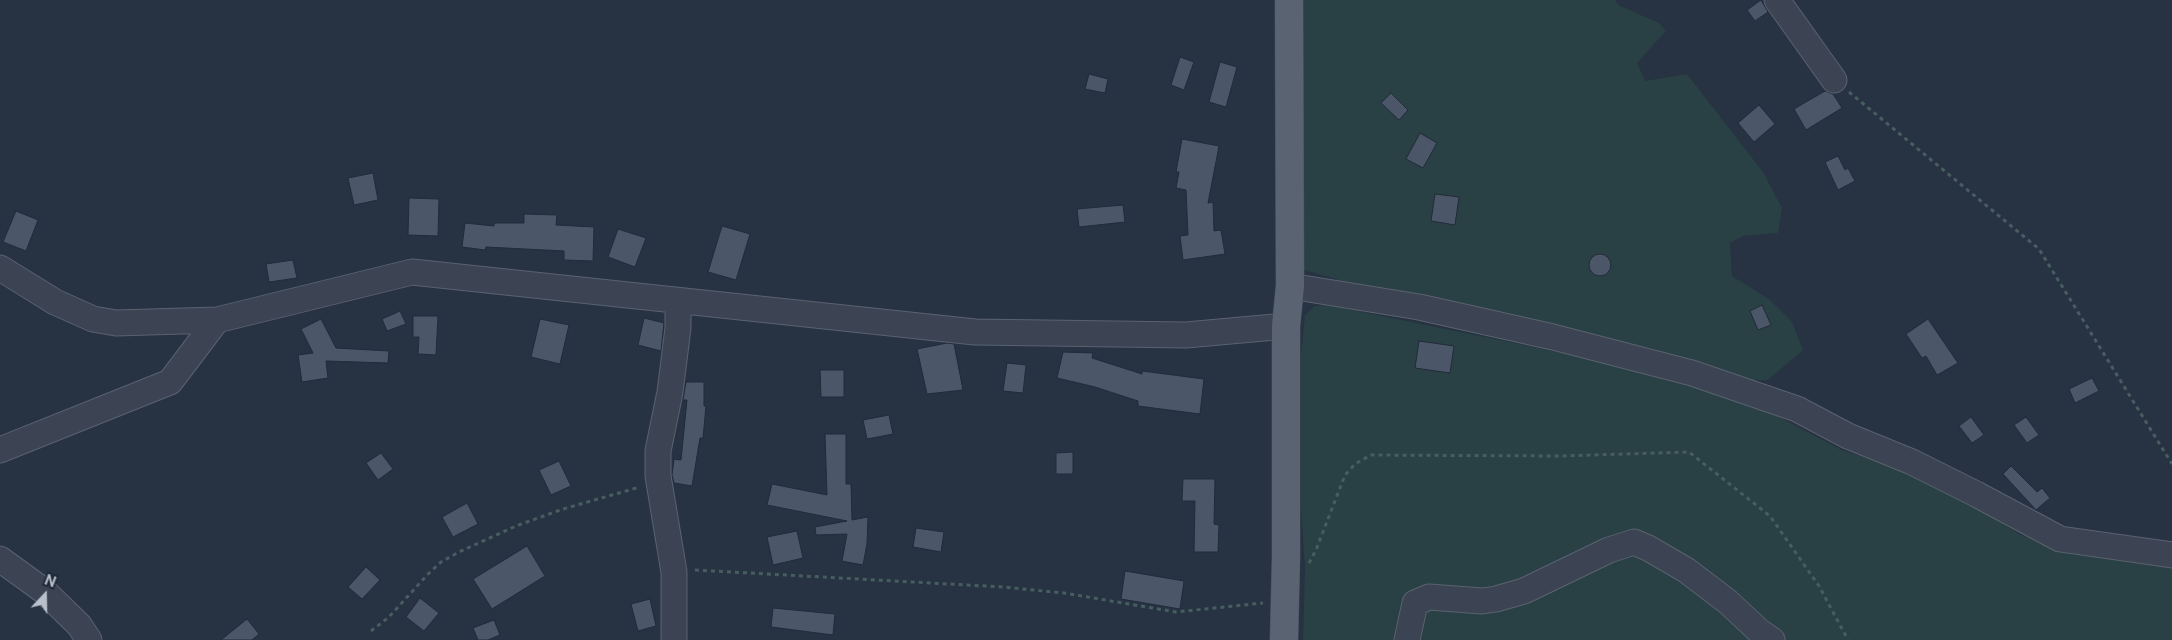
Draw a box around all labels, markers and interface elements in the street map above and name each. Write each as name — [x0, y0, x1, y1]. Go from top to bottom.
north arrow — [20, 570, 70, 620]
text: N — [42, 572, 58, 590]

